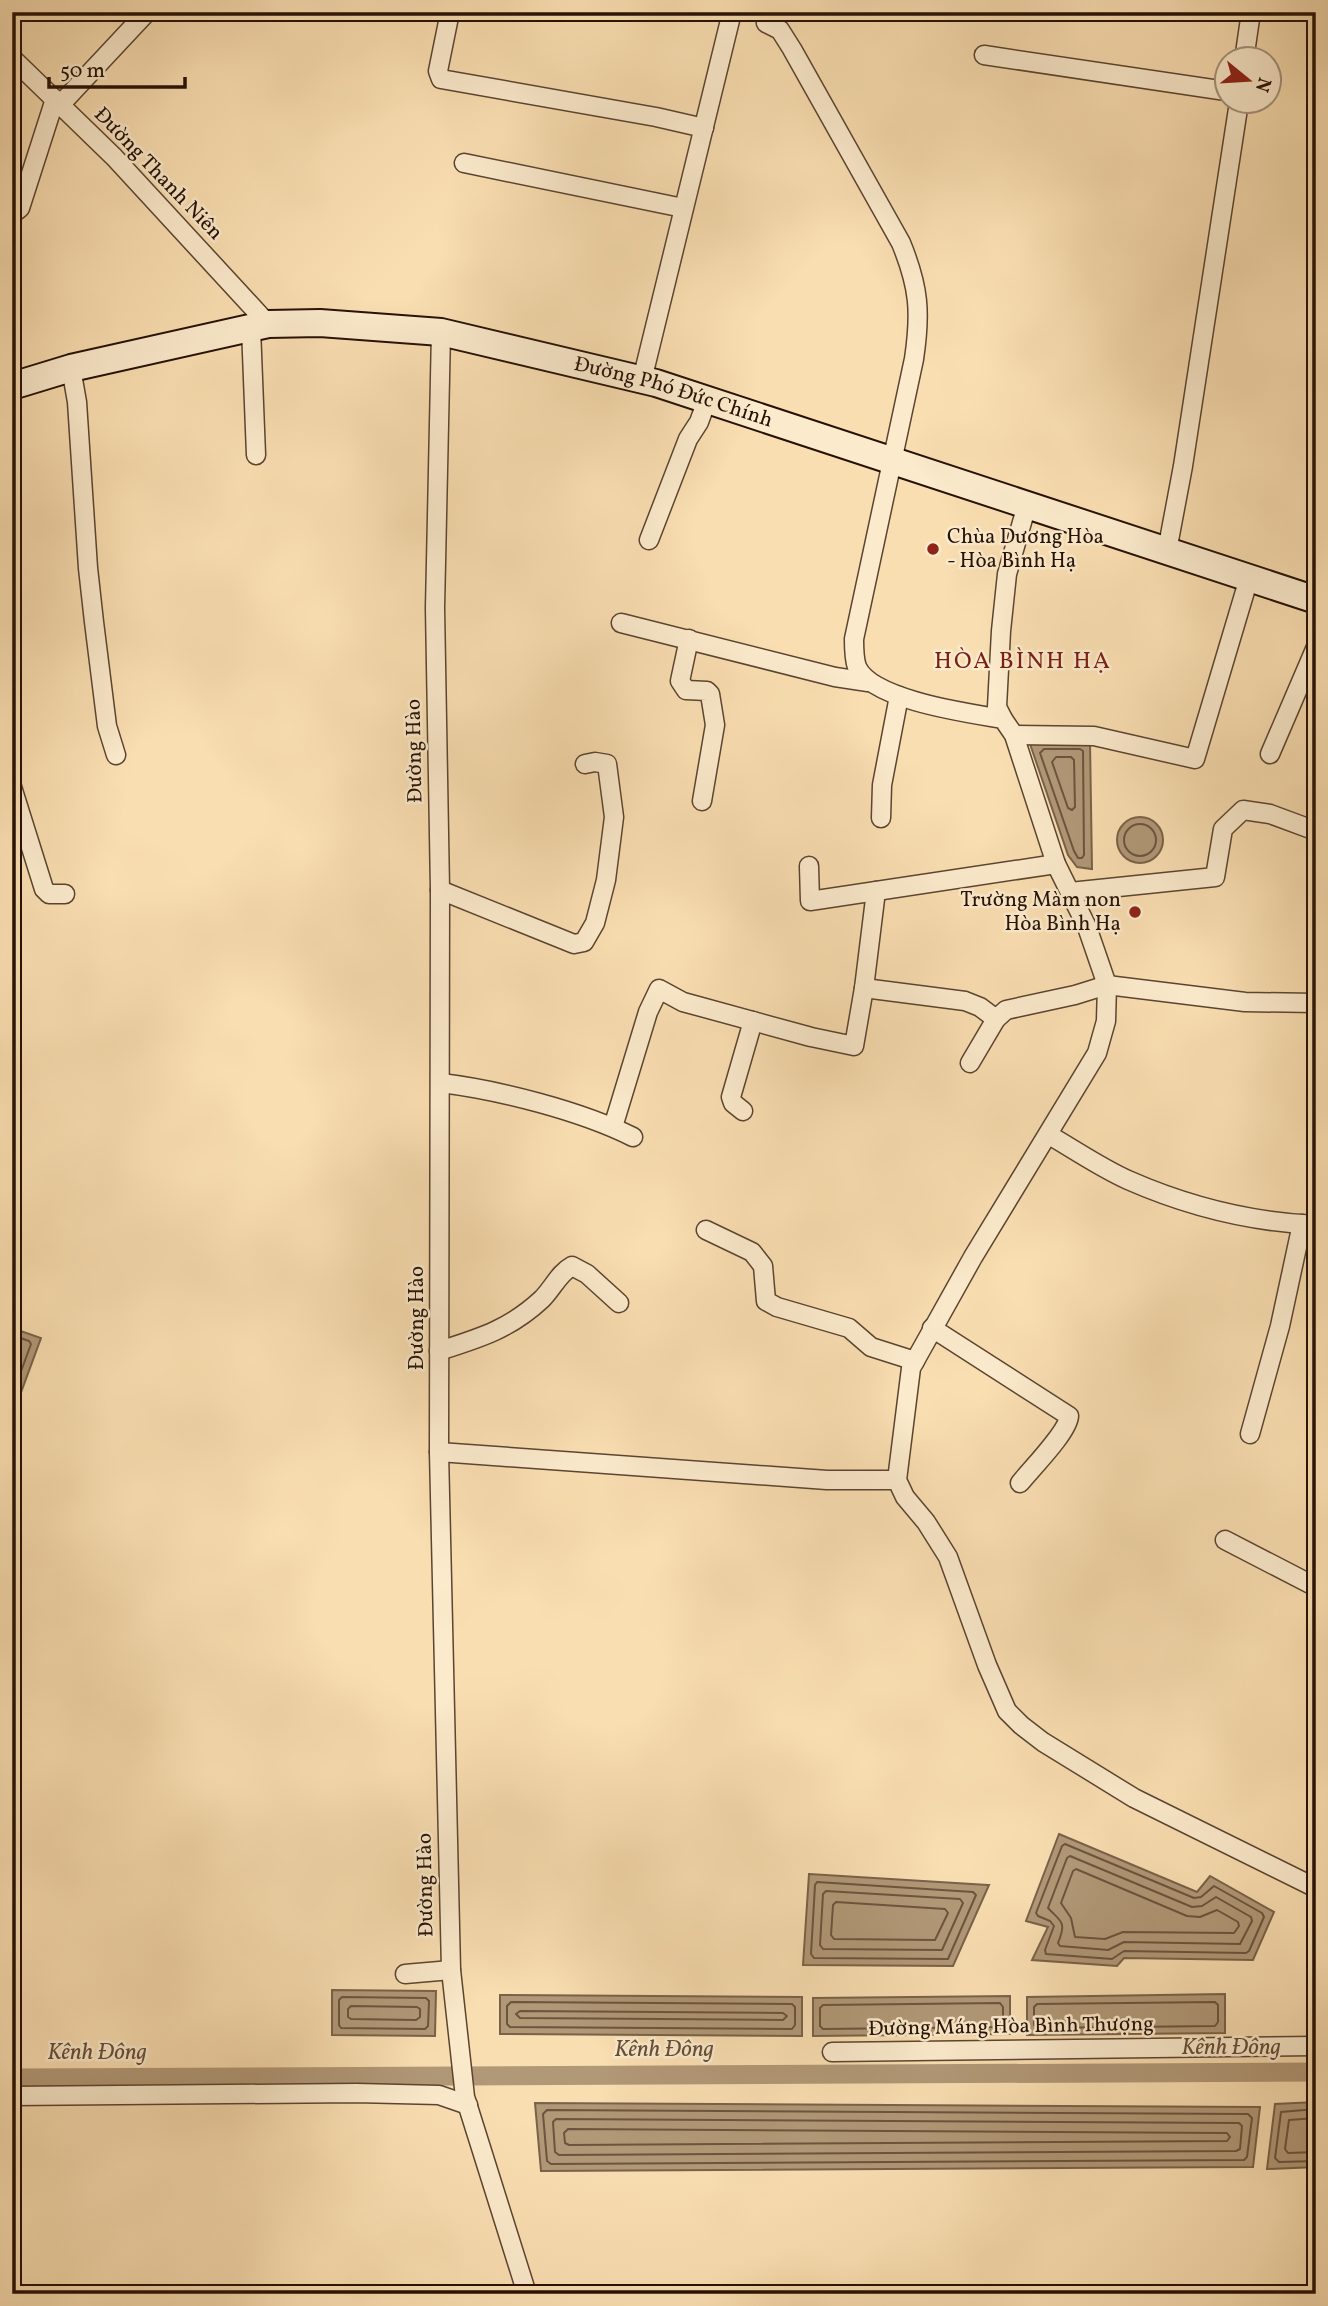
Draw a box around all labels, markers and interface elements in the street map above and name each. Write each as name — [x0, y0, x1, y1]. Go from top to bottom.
scale bar — [49, 46, 186, 90]
north arrow — [1212, 46, 1282, 116]
text: 50 m — [60, 57, 105, 86]
text: N — [1248, 74, 1277, 95]
street label: Đường Thanh Niên — [87, 101, 229, 247]
street label: Đường Phó Đức Chính — [571, 350, 777, 435]
place label: Chùa Dương Hòa - Hòa Bình Hạ — [947, 523, 1104, 576]
marker: Chùa Dương Hòa - Hòa Bình Hạ — [925, 541, 941, 557]
district label: HÒA BÌNH HẠ — [934, 645, 1112, 679]
street label: Đường Hào — [400, 699, 430, 803]
place label: Trường Màm non Hòa Bình Hạ — [960, 886, 1121, 939]
marker: Trường Màm non Hòa Bình Hạ — [1127, 904, 1143, 920]
street label: Đường Hào — [403, 1266, 432, 1370]
street label: Đường Hào — [411, 1833, 441, 1937]
street label: Đường Máng Hòa Bình Thượng — [868, 2010, 1154, 2044]
water label: Kênh Đông — [1181, 2032, 1281, 2064]
water label: Kênh Đông — [614, 2034, 714, 2066]
water label: Kênh Đông — [47, 2037, 147, 2069]

